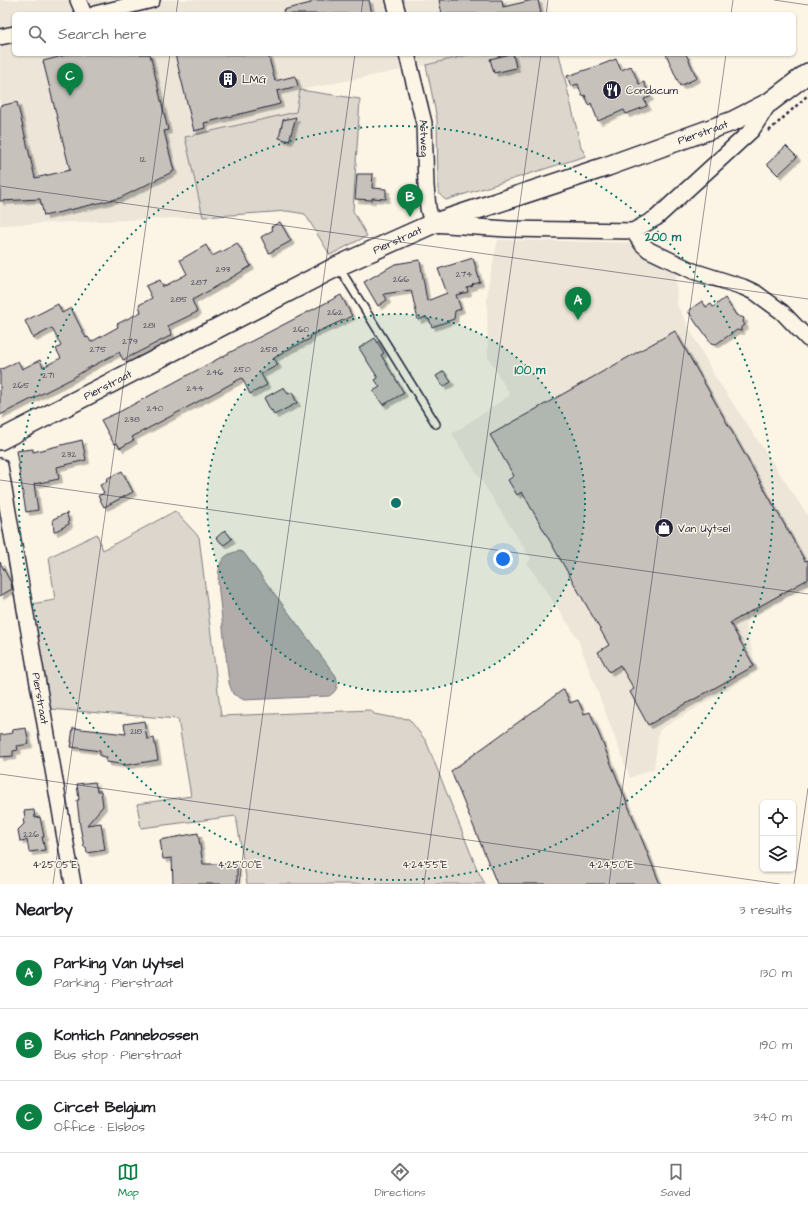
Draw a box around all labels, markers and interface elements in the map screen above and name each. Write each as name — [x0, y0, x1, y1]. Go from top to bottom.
search box — [12, 12, 796, 56]
icon: search — [26, 23, 48, 45]
text: Search here — [58, 24, 147, 45]
pin: C — [57, 63, 83, 96]
building icon: LMG — [217, 68, 239, 90]
place label: LMG — [242, 72, 267, 87]
restaurant icon: Condacum — [601, 79, 623, 101]
place label: Condacum — [626, 83, 678, 98]
street label: Pierstraat — [676, 116, 731, 148]
street label: Astweg — [415, 118, 432, 157]
house number: 12 — [140, 153, 147, 166]
pin: B — [397, 184, 423, 217]
street label: Pierstraat — [370, 222, 425, 258]
text: 200 m — [644, 229, 682, 246]
house number: 293 — [216, 263, 231, 276]
house number: 274 — [456, 268, 472, 281]
house number: 266 — [393, 273, 410, 286]
house number: 287 — [191, 276, 208, 289]
pin: A — [565, 287, 591, 320]
house number: 285 — [170, 293, 188, 306]
house number: 262 — [327, 306, 344, 319]
house number: 281 — [143, 319, 155, 332]
house number: 260 — [293, 323, 310, 336]
house number: 279 — [122, 335, 138, 348]
house number: 275 — [89, 343, 107, 356]
house number: 258 — [260, 343, 278, 356]
text: 100 m — [515, 362, 546, 379]
house number: 250 — [233, 363, 251, 376]
street label: Pierstraat — [81, 366, 135, 404]
house number: 246 — [207, 366, 224, 379]
house number: 271 — [42, 369, 54, 382]
house number: 265 — [12, 379, 30, 392]
house number: 244 — [186, 382, 204, 395]
house number: 240 — [147, 402, 164, 415]
house number: 238 — [124, 413, 140, 426]
house number: 232 — [62, 448, 77, 461]
centre of rings — [389, 496, 403, 510]
shop icon: Van Uytsel — [653, 517, 675, 539]
place label: Van Uytsel — [678, 521, 731, 537]
your location — [493, 549, 513, 569]
street label: Pierstraat — [28, 671, 52, 726]
house number: 218 — [130, 725, 142, 738]
map controls — [760, 800, 796, 872]
button: locate — [760, 800, 796, 836]
house number: 226 — [23, 828, 39, 841]
button: layers — [760, 836, 796, 872]
text: 4°25'05"E — [32, 858, 78, 872]
text: 4°25'00"E — [218, 858, 262, 872]
text: 4°24'55"E — [402, 858, 448, 872]
text: 4°24'50"E — [589, 858, 633, 872]
text: Nearby — [16, 898, 73, 922]
text: 3 results — [739, 901, 792, 919]
text: Parking Van Uytsel — [54, 953, 183, 974]
text: A — [25, 964, 33, 982]
text: 130 m — [760, 964, 792, 982]
text: Parking · Pierstraat — [54, 974, 173, 992]
text: Kontich Pannebossen — [54, 1025, 198, 1046]
text: B — [24, 1036, 34, 1054]
text: 190 m — [759, 1036, 792, 1054]
text: Bus stop · Pierstraat — [54, 1046, 182, 1064]
text: Circet Belgium — [54, 1097, 155, 1118]
text: C — [24, 1108, 34, 1126]
text: 340 m — [753, 1108, 792, 1126]
text: Office · Elsbos — [54, 1118, 145, 1136]
tab: Map — [117, 1161, 139, 1200]
tab: Directions — [374, 1161, 426, 1200]
tab: Saved — [661, 1161, 691, 1200]

